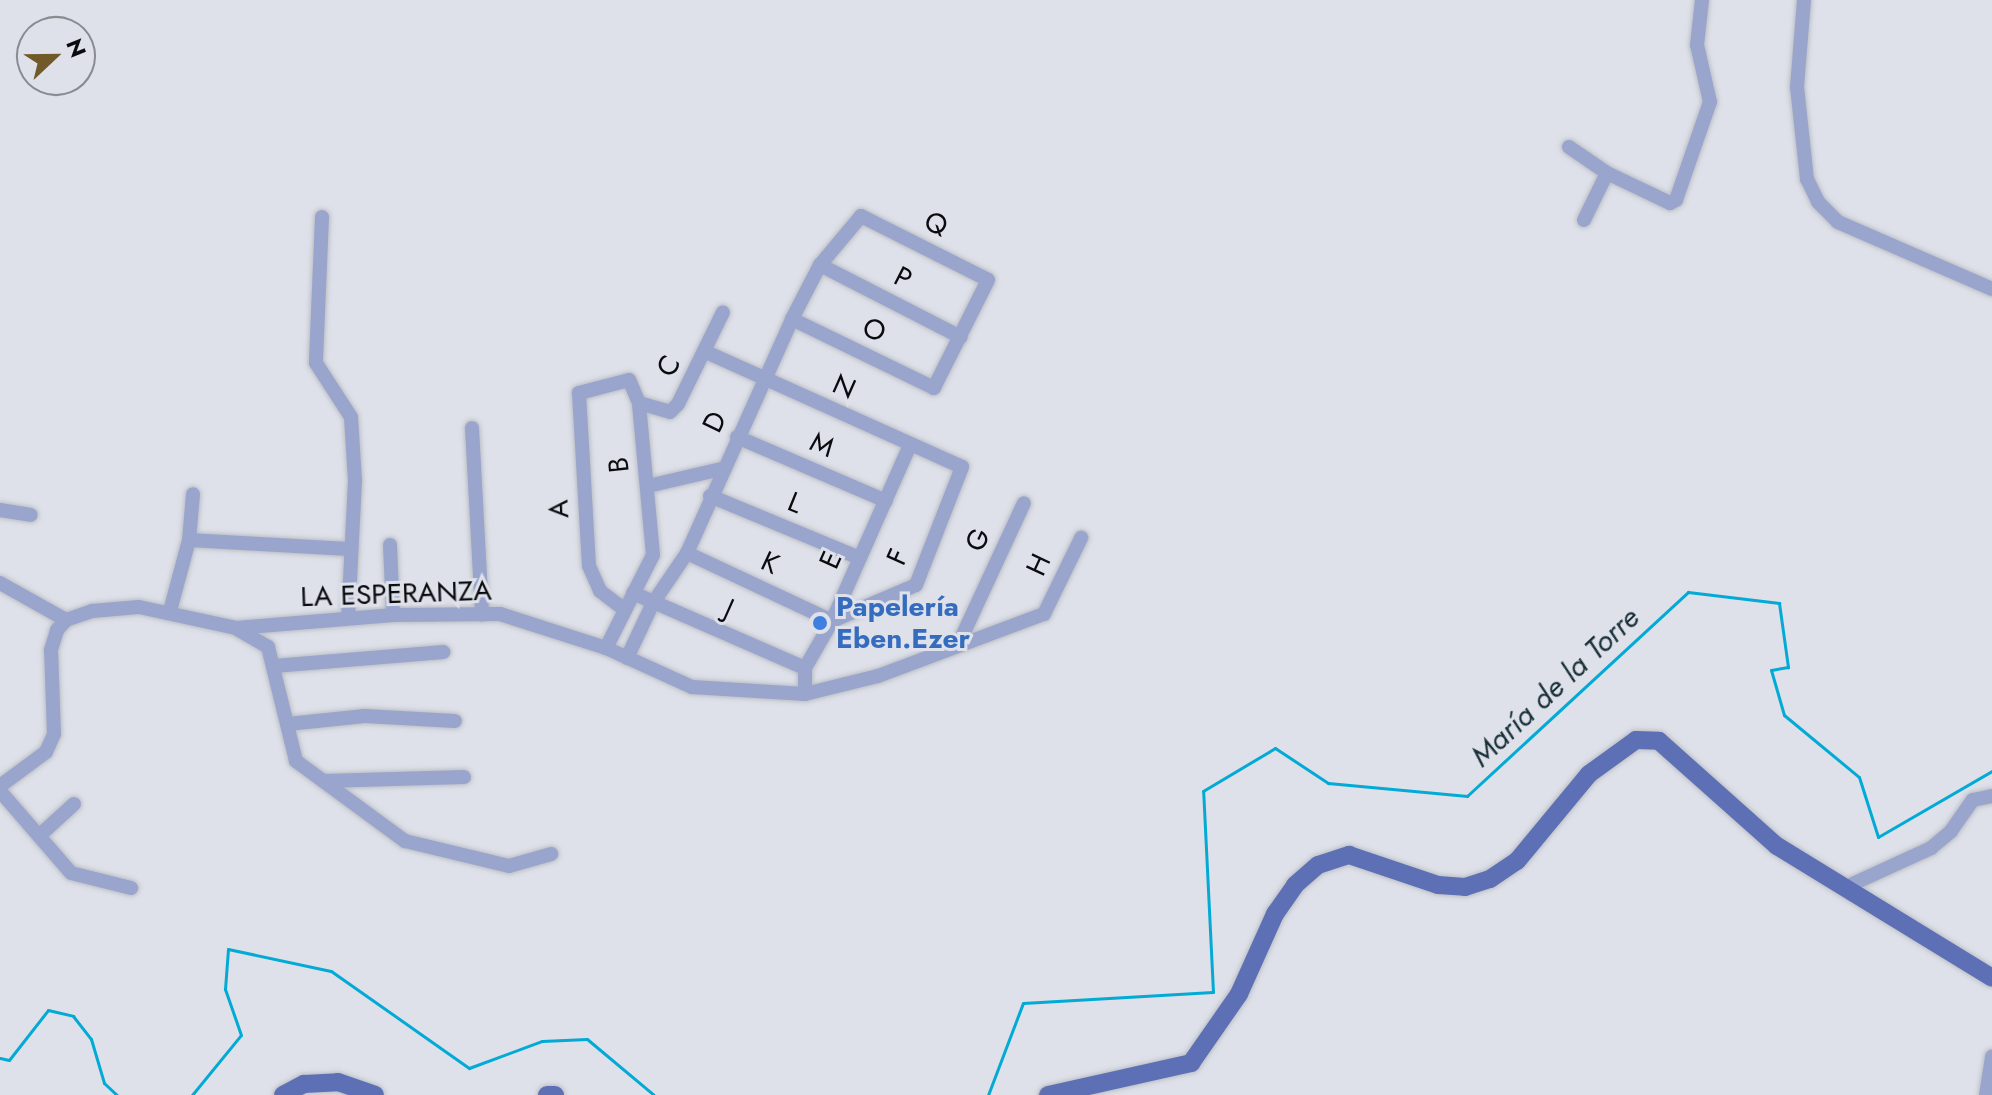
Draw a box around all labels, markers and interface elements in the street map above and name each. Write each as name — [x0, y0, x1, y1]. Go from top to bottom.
north arrow — [16, 16, 96, 96]
text: N — [58, 34, 95, 62]
street label: Q — [919, 204, 953, 244]
street label: P — [889, 260, 917, 296]
street label: O — [857, 310, 891, 350]
street label: C — [650, 350, 688, 382]
street label: N — [827, 367, 861, 407]
street label: D — [696, 406, 734, 438]
street label: M — [805, 425, 839, 465]
street label: B — [601, 455, 637, 475]
street label: L — [783, 485, 807, 521]
street label: A — [542, 499, 576, 519]
street label: G — [958, 523, 998, 557]
street label: K — [756, 544, 784, 582]
street label: F — [880, 544, 916, 570]
street label: E — [813, 546, 849, 574]
street label: H — [1020, 549, 1058, 581]
street label: LA ESPERANZA — [300, 574, 492, 614]
place label: Papelería Eben.Ezer — [836, 590, 970, 656]
street label: J — [719, 592, 739, 626]
water label: María de la Torre — [1463, 600, 1647, 774]
marker: Papelería Eben.Ezer — [811, 614, 829, 632]

